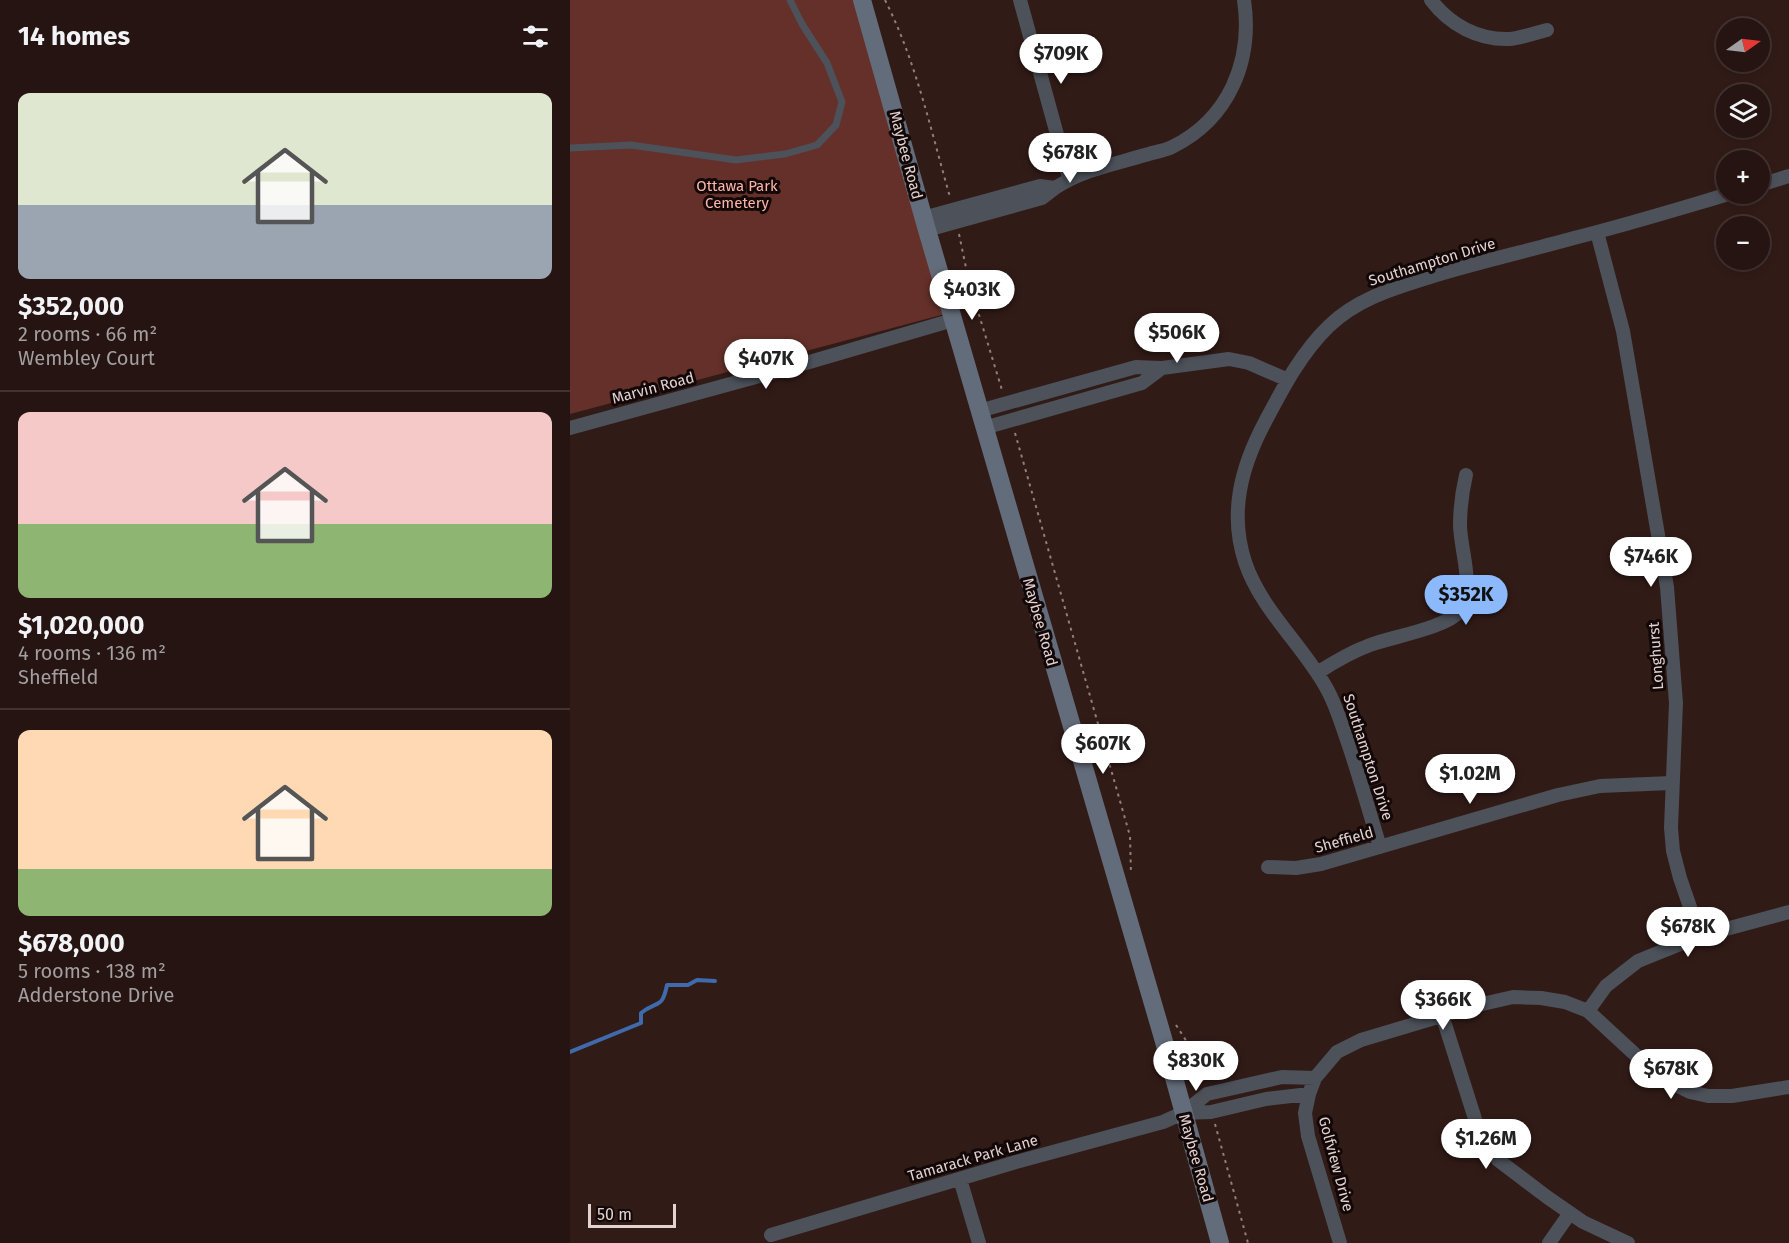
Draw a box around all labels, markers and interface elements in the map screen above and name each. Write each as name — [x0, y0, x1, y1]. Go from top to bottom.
north arrow — [1716, 18, 1770, 72]
map controls — [1716, 18, 1770, 270]
icon: filters — [519, 20, 552, 53]
text: 14 homes — [18, 21, 130, 52]
pin: $709K — [1019, 34, 1103, 85]
text: $709K — [1033, 41, 1089, 65]
button: layers — [1716, 84, 1770, 138]
street label: Maybee Road — [886, 109, 926, 201]
icon: home — [231, 132, 339, 240]
pin: $678K — [1028, 133, 1112, 184]
text: $678K — [1042, 140, 1098, 164]
button: + — [1716, 150, 1770, 204]
park label: Ottawa Park Cemetery — [696, 177, 778, 212]
button: − — [1716, 216, 1770, 270]
street label: Southampton Drive — [1366, 234, 1498, 290]
pin: $403K — [930, 270, 1014, 321]
text: $403K — [944, 277, 1000, 301]
text: $352,000 — [18, 291, 124, 322]
pin: $506K — [1135, 313, 1219, 364]
text: $506K — [1148, 320, 1206, 344]
text: 2 rooms · 66 m² — [18, 322, 157, 346]
pin: $407K — [724, 339, 808, 390]
text: Wembley Court — [18, 346, 155, 370]
text: $407K — [738, 346, 794, 370]
street label: Marvin Road — [610, 368, 696, 408]
icon: home — [231, 451, 339, 559]
pin: $746K — [1609, 537, 1693, 588]
text: $746K — [1624, 544, 1678, 568]
pin: $352K — [1424, 575, 1508, 626]
street label: Maybee Road — [1019, 576, 1061, 668]
text: $352K — [1439, 582, 1493, 606]
text: $1,020,000 — [18, 610, 144, 641]
street label: Longhurst — [1645, 621, 1667, 691]
text: 4 rooms · 136 m² — [18, 641, 166, 665]
text: Sheffield — [18, 665, 98, 689]
street label: Southampton Drive — [1339, 692, 1397, 822]
pin: $607K — [1061, 724, 1145, 775]
text: $607K — [1075, 731, 1131, 755]
pin: $1.02M — [1421, 754, 1519, 805]
text: $1.02M — [1439, 761, 1501, 785]
icon: home — [231, 769, 339, 877]
street label: Sheffield — [1313, 823, 1375, 857]
pin: $678K — [1646, 907, 1730, 958]
text: $678K — [1660, 914, 1716, 938]
text: $678,000 — [18, 928, 125, 959]
text: 5 rooms · 138 m² — [18, 959, 166, 983]
pin: $366K — [1401, 980, 1485, 1031]
text: Adderstone Drive — [18, 983, 174, 1007]
text: $366K — [1415, 987, 1471, 1011]
pin: $830K — [1154, 1041, 1238, 1092]
text: $830K — [1167, 1048, 1225, 1072]
pin: $678K — [1629, 1049, 1713, 1100]
text: $678K — [1643, 1056, 1699, 1080]
street label: Maybee Road — [1175, 1112, 1217, 1204]
street label: Golfview Drive — [1315, 1115, 1357, 1213]
pin: $1.26M — [1437, 1119, 1535, 1170]
text: $1.26M — [1455, 1126, 1517, 1150]
street label: Tamarack Park Lane — [906, 1131, 1040, 1185]
scale bar — [588, 1201, 676, 1228]
text: 50 m — [597, 1205, 632, 1224]

